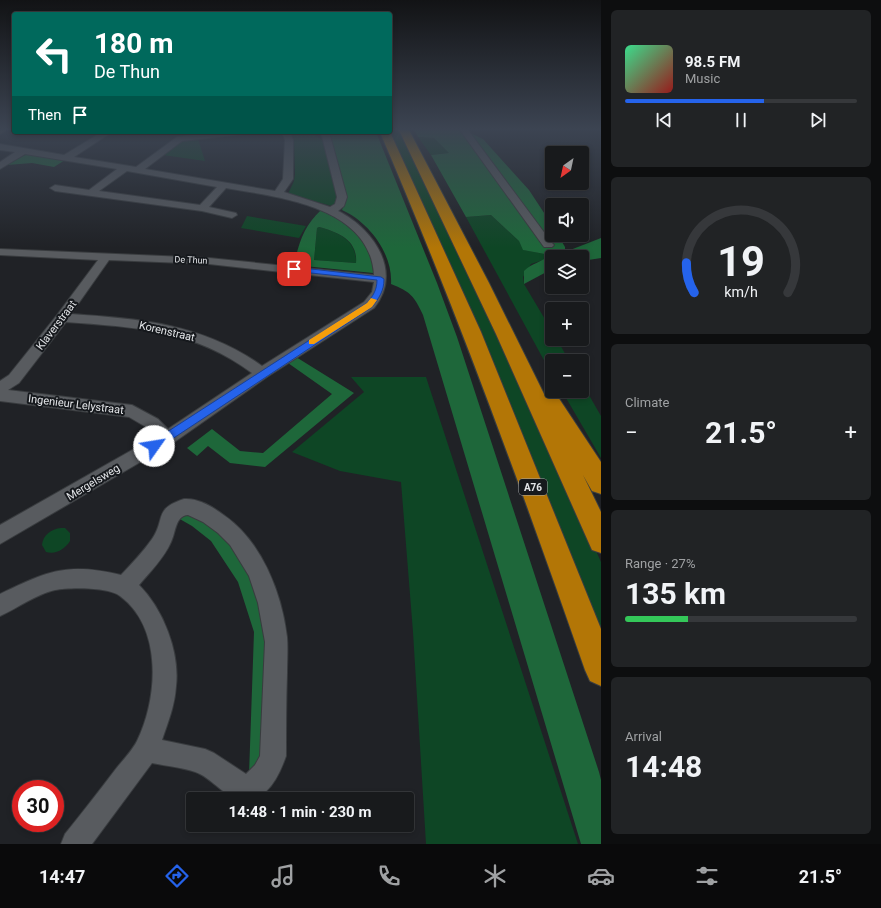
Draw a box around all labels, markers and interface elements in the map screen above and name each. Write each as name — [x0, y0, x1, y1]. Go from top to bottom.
text: 180 m — [94, 27, 173, 60]
icon: left — [28, 28, 80, 80]
text: 98.5 FM — [685, 53, 740, 71]
text: De Thun — [94, 61, 160, 82]
text: Music — [685, 71, 720, 86]
icon: arrive — [69, 104, 91, 126]
text: Then — [28, 106, 61, 124]
icon: previous — [653, 109, 675, 131]
icon: pause — [730, 109, 752, 131]
icon: next — [807, 109, 829, 131]
north arrow — [545, 146, 589, 190]
map controls — [545, 146, 589, 398]
button: sound — [545, 198, 589, 242]
text: 19 — [717, 237, 765, 286]
button: layers — [545, 250, 589, 294]
pin — [277, 252, 311, 286]
street label: De Thun — [174, 254, 208, 266]
icon: arrive — [283, 258, 305, 280]
text: km/h — [724, 284, 758, 300]
street label: Klaverstraat — [34, 298, 79, 353]
button: + — [545, 302, 589, 346]
street label: Korenstraat — [138, 319, 196, 344]
button: − — [545, 354, 589, 398]
street label: Ingenieur Lelystraat — [27, 392, 125, 417]
text: Climate — [625, 395, 669, 410]
text: 21.5° — [705, 415, 777, 450]
text: − — [625, 420, 638, 445]
text: + — [845, 420, 857, 445]
position arrow — [133, 425, 175, 467]
street label: Mergelsweg — [64, 461, 122, 503]
road number: A76 — [519, 479, 547, 495]
text: Range · 27% — [625, 556, 695, 571]
text: 135 km — [625, 576, 726, 611]
text: Arrival — [625, 729, 662, 744]
text: 14:48 — [625, 749, 702, 784]
speed limit sign: 30 — [12, 780, 64, 832]
text: 14:48 · 1 min · 230 m — [229, 803, 371, 821]
icon: directions — [163, 862, 191, 890]
icon: music — [269, 862, 297, 890]
icon: phone — [375, 862, 403, 890]
icon: climate — [481, 862, 509, 890]
icon: car — [587, 862, 615, 890]
icon: filters — [693, 862, 721, 890]
text: 14:47 — [39, 866, 85, 887]
text: 21.5° — [799, 866, 842, 887]

